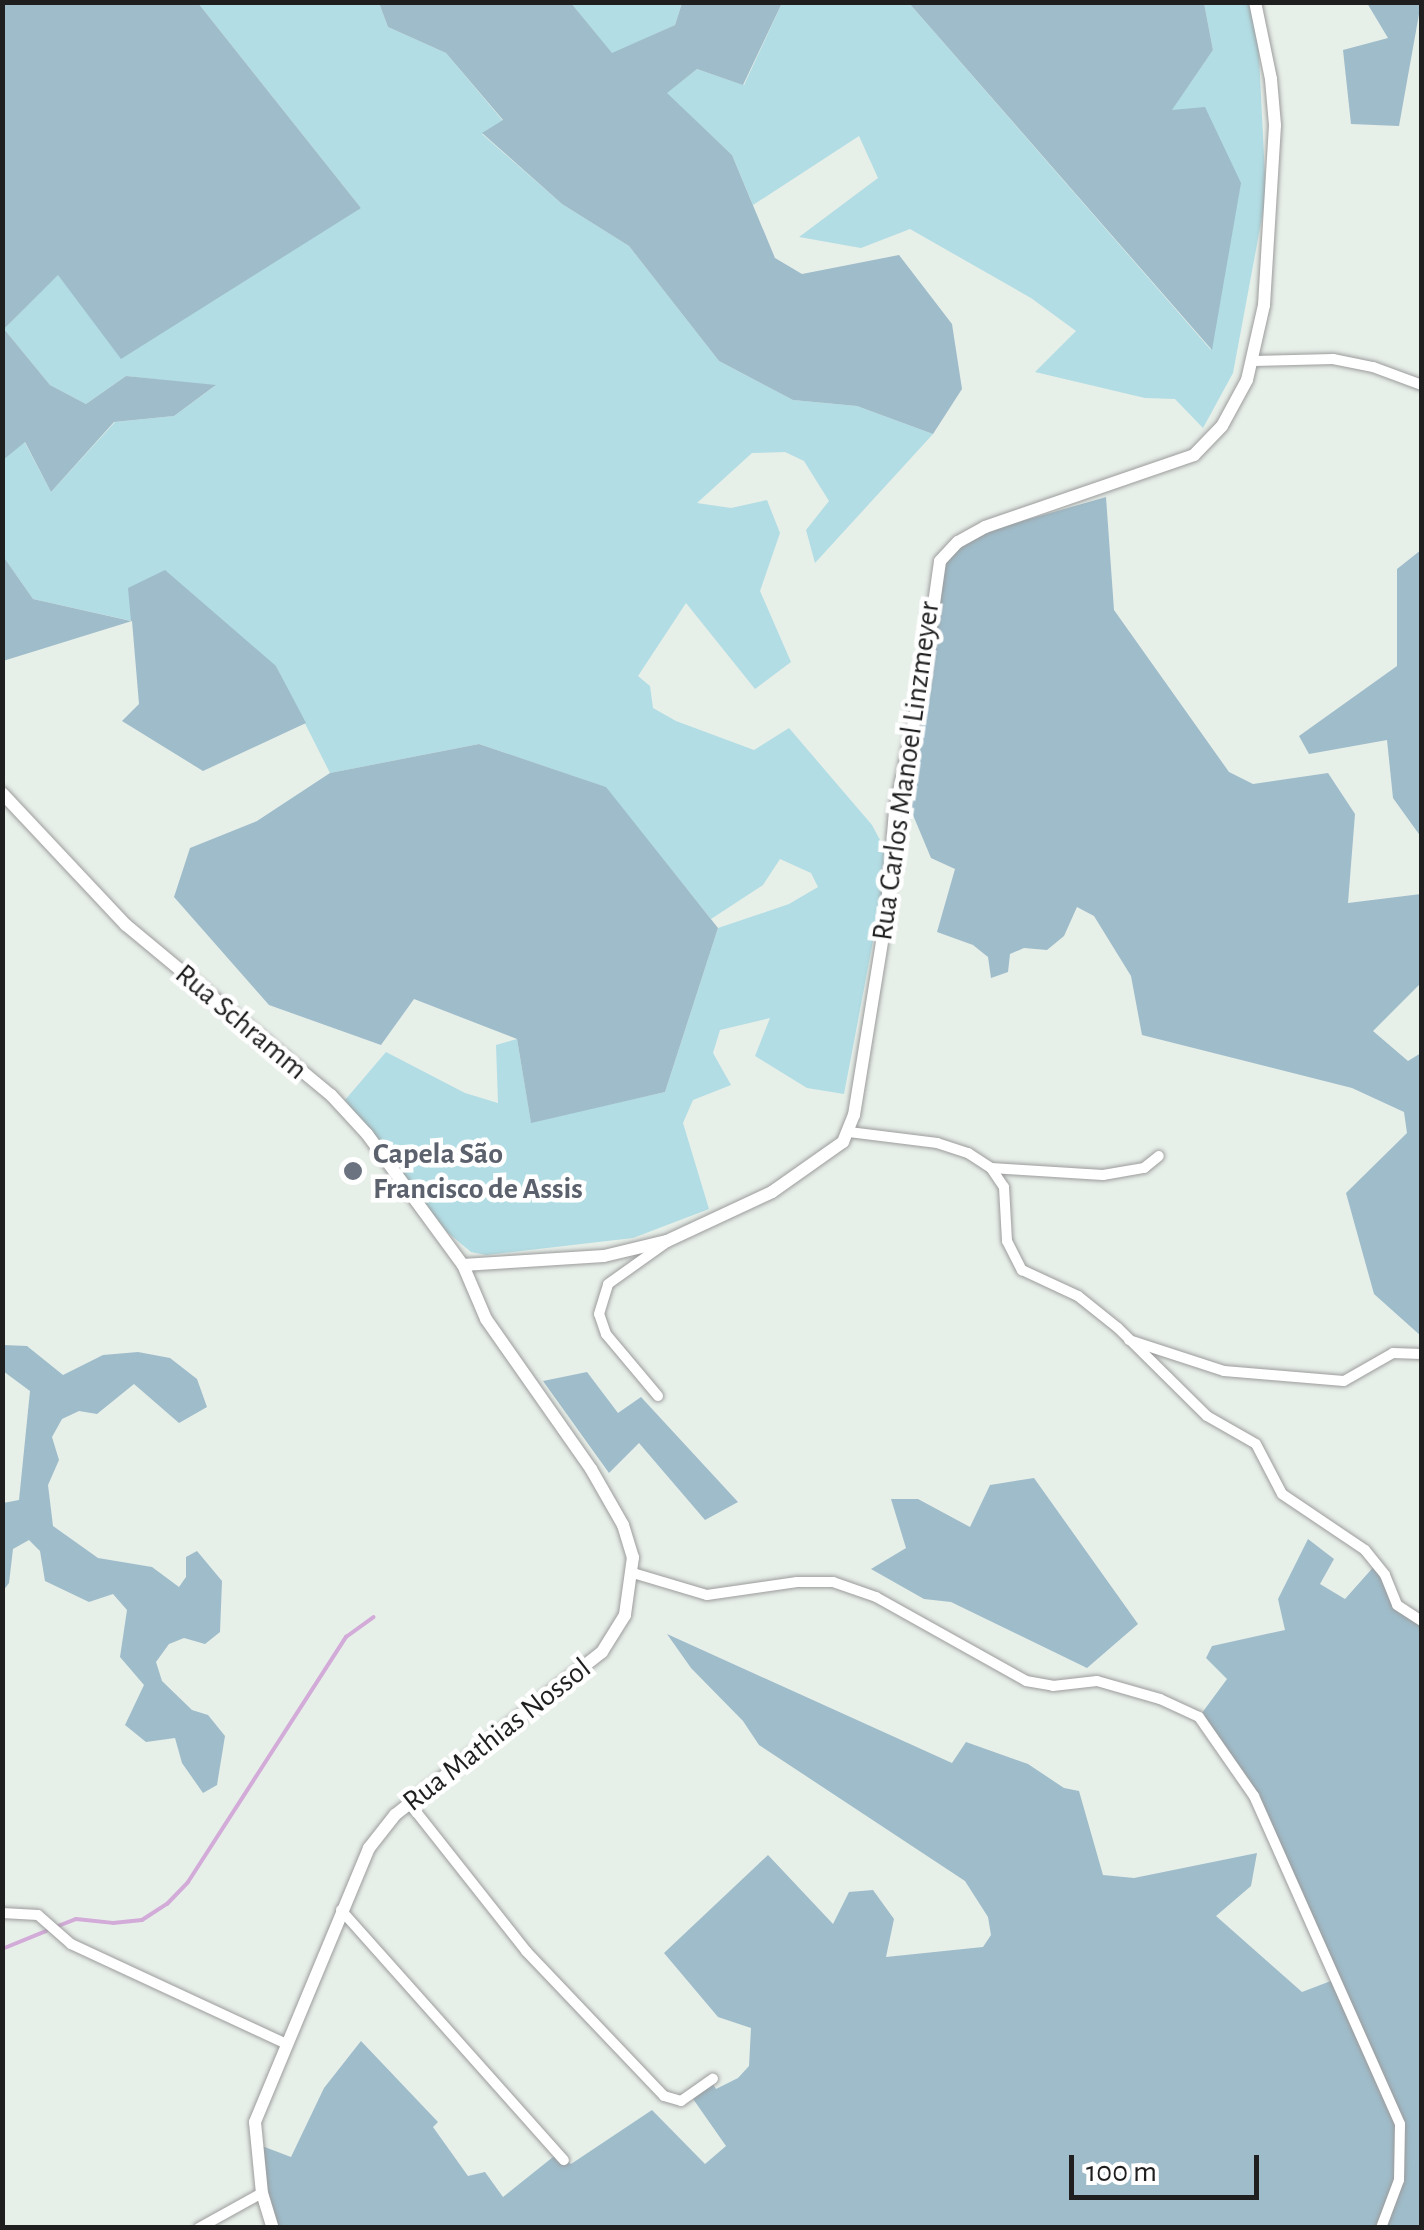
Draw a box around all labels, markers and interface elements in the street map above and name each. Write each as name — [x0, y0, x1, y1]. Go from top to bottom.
street label: Rua Carlos Manoel Linzmeyer — [864, 599, 948, 943]
street label: Rua Schramm — [168, 956, 314, 1088]
place label: Capela São Francisco de Assis — [373, 1136, 583, 1206]
marker: Capela São Francisco de Assis — [342, 1160, 364, 1182]
street label: Rua Mathias Nossol — [396, 1650, 598, 1820]
scale bar — [1074, 2135, 1264, 2197]
text: 100 m — [1086, 2157, 1157, 2187]

